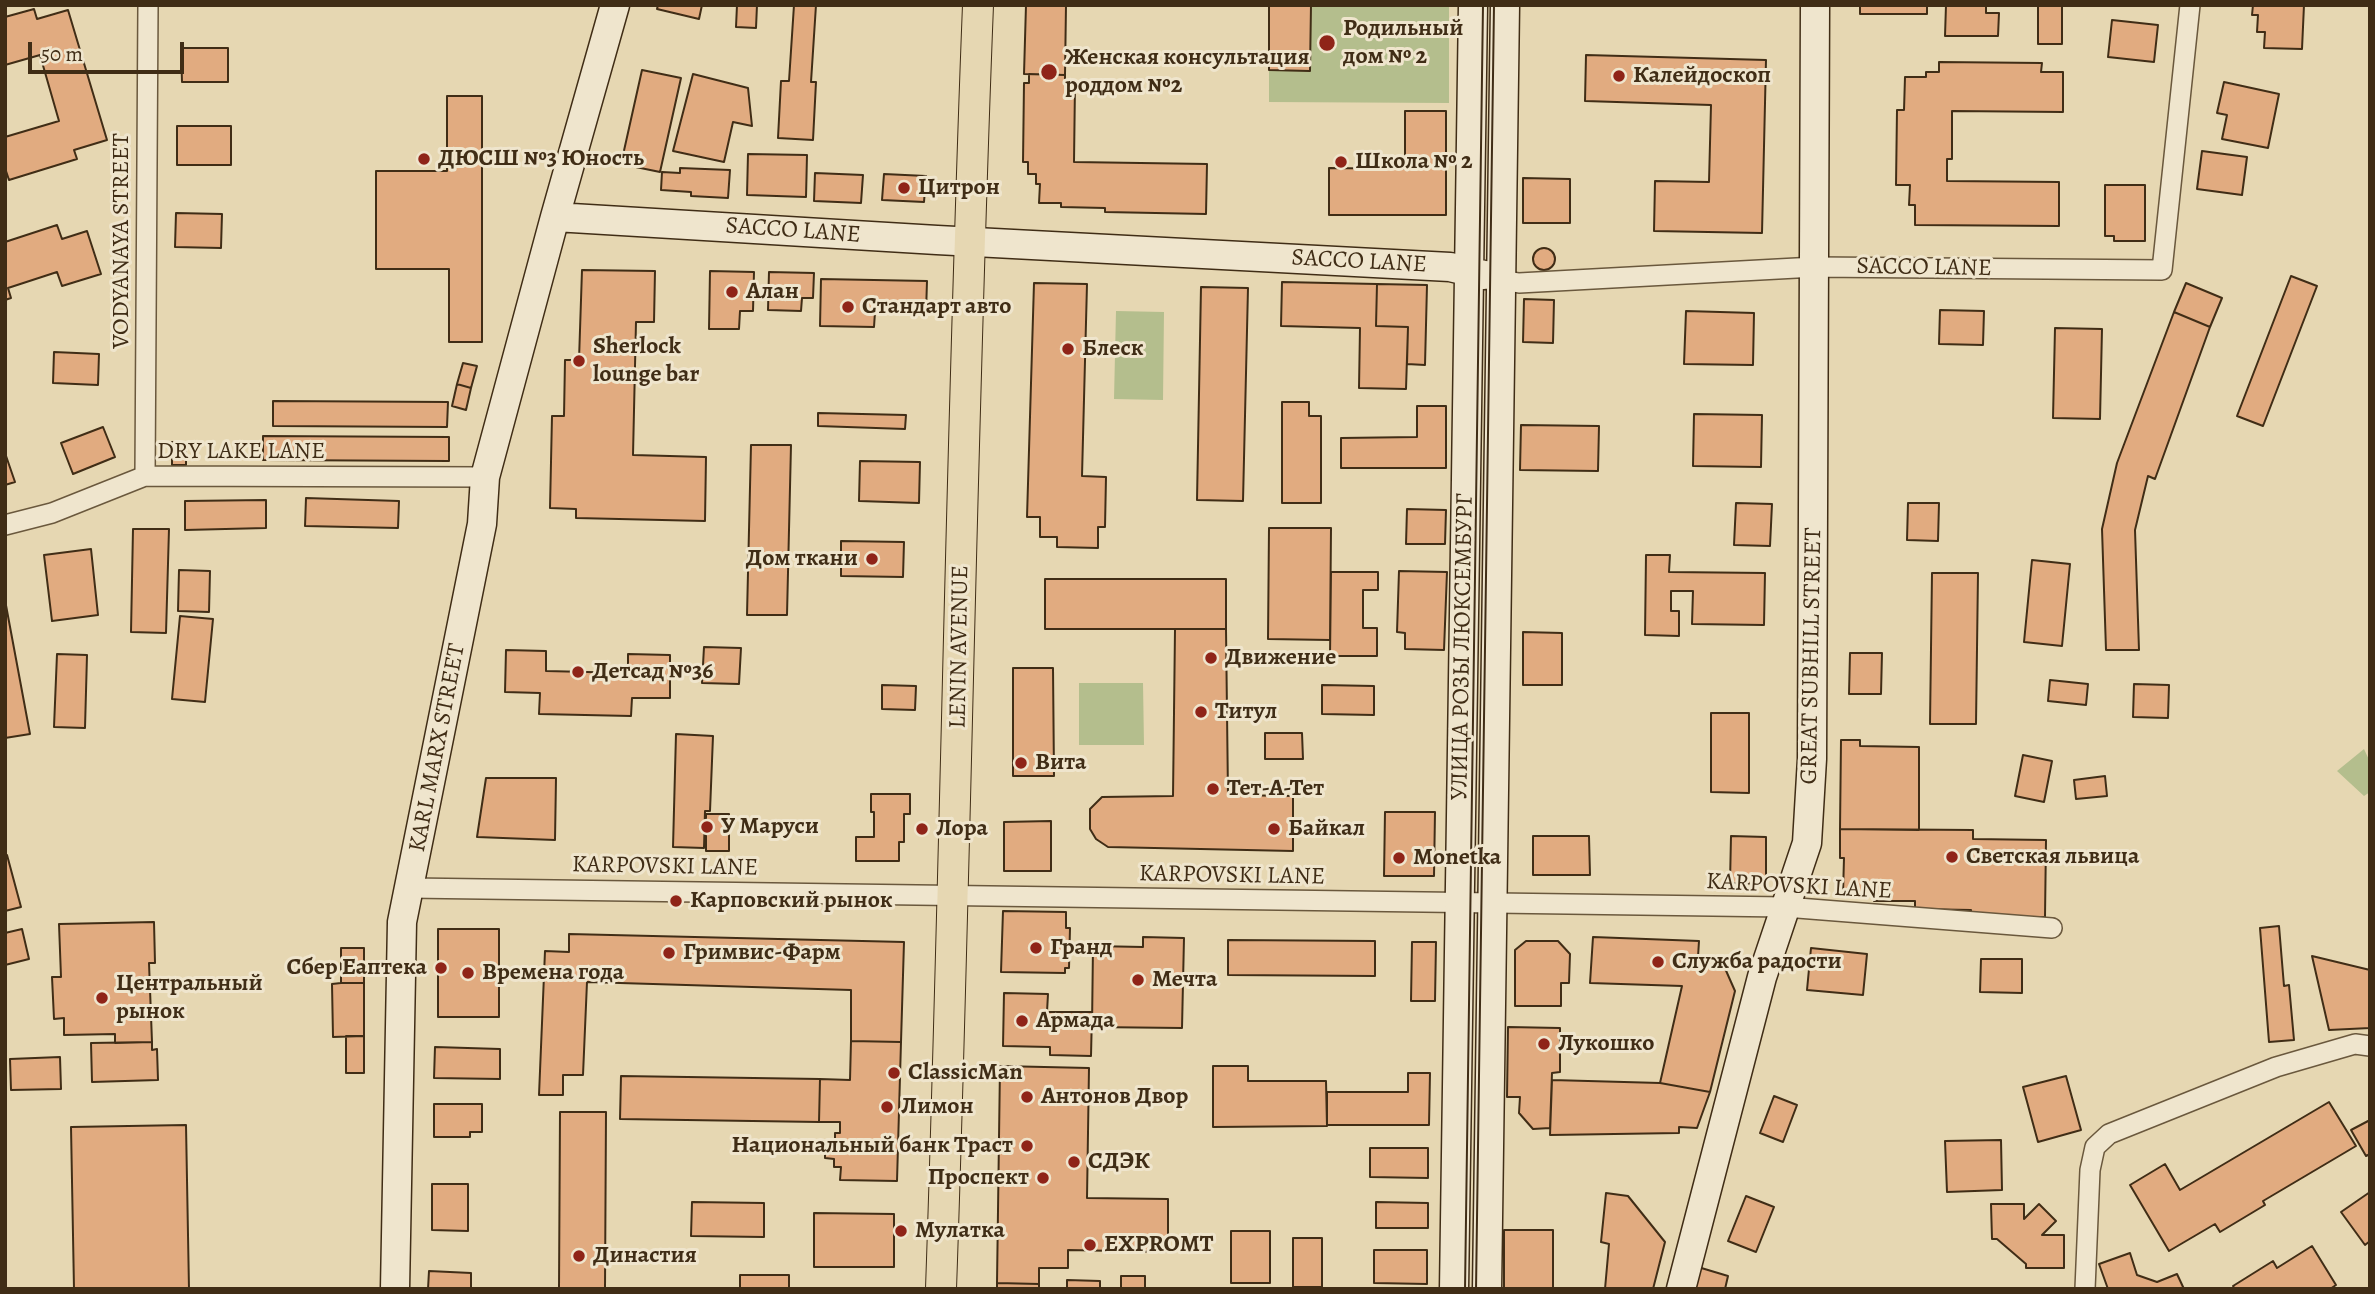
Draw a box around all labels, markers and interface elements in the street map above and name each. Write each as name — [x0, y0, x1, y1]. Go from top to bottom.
place label: Родильный дом № 2 — [1343, 15, 1463, 71]
scale bar — [32, 28, 187, 72]
marker: Родильный дом № 2 — [1317, 33, 1337, 53]
text: 50 m — [41, 40, 83, 68]
place label: Женская консультация роддом №2 — [1065, 44, 1310, 100]
marker: Женская консультация роддом №2 — [1039, 62, 1059, 82]
place label: Калейдоскоп — [1633, 62, 1771, 90]
marker: Калейдоскоп — [1611, 68, 1627, 84]
street label: VODYANAYA STREET — [108, 133, 136, 349]
place label: ДЮСШ №3 Юность — [438, 145, 644, 173]
place label: Школа № 2 — [1355, 148, 1472, 176]
marker: ДЮСШ №3 Юность — [416, 151, 432, 167]
marker: Школа № 2 — [1333, 154, 1349, 170]
place label: Цитрон — [918, 174, 1000, 202]
marker: Цитрон — [896, 180, 912, 196]
street label: SACCO LANE — [724, 212, 862, 250]
street label: SACCO LANE — [1291, 244, 1427, 280]
street label: SACCO LANE — [1856, 252, 1992, 284]
place label: Алан — [746, 278, 799, 306]
marker: Алан — [724, 284, 740, 300]
place label: Стандарт авто — [862, 293, 1011, 321]
marker: Стандарт авто — [840, 299, 856, 315]
place label: Sherlock lounge bar — [593, 333, 699, 389]
place label: Блеск — [1082, 335, 1144, 363]
marker: Блеск — [1060, 341, 1076, 357]
marker: Sherlock lounge bar — [571, 353, 587, 369]
street label: DRY LAKE LANE — [157, 438, 325, 466]
street label: УЛИЦА РОЗЫ ЛЮКСЕМБУРГ — [1446, 493, 1480, 801]
street label: GREAT SUBHILL STREET — [1795, 527, 1829, 785]
place label: Дом ткани — [746, 545, 858, 573]
marker: Дом ткани — [864, 551, 880, 567]
street label: LENIN AVENUE — [944, 565, 976, 729]
street label: KARL MARX STREET — [404, 641, 472, 855]
place label: Движение — [1225, 644, 1336, 672]
marker: Движение — [1203, 650, 1219, 666]
place label: Детсад №36 — [592, 658, 714, 686]
marker: Детсад №36 — [570, 664, 586, 680]
place label: Титул — [1215, 698, 1277, 726]
marker: Титул — [1193, 704, 1209, 720]
place label: Вита — [1035, 749, 1087, 777]
marker: Вита — [1013, 755, 1029, 771]
place label: Тет-А-Тет — [1227, 775, 1324, 803]
marker: Тет-А-Тет — [1205, 781, 1221, 797]
place label: У Маруси — [721, 813, 819, 841]
place label: Лора — [936, 815, 988, 843]
place label: Байкал — [1288, 815, 1365, 843]
marker: У Маруси — [699, 819, 715, 835]
marker: Лора — [914, 821, 930, 837]
marker: Байкал — [1266, 821, 1282, 837]
place label: Светская львица — [1966, 843, 2139, 871]
place label: Monetka — [1413, 844, 1501, 872]
marker: Светская львица — [1944, 849, 1960, 865]
marker: Monetka — [1391, 850, 1407, 866]
street label: KARPOVSKI LANE — [572, 851, 758, 883]
street label: KARPOVSKI LANE — [1139, 860, 1325, 892]
street label: KARPOVSKI LANE — [1705, 868, 1893, 906]
place label: Карповский рынок — [690, 887, 893, 915]
marker: Карповский рынок — [668, 893, 684, 909]
place label: Гранд — [1050, 934, 1112, 962]
place label: Гримвис-Фарм — [683, 939, 841, 967]
marker: Гранд — [1028, 940, 1044, 956]
marker: Гримвис-Фарм — [661, 945, 677, 961]
place label: Служба радости — [1672, 948, 1842, 976]
place label: Сбер Еаптека — [287, 954, 427, 982]
marker: Служба радости — [1650, 954, 1666, 970]
place label: Времена года — [482, 959, 624, 987]
marker: Сбер Еаптека — [433, 960, 449, 976]
marker: Времена года — [460, 965, 476, 981]
place label: Мечта — [1152, 966, 1217, 994]
place label: Центральный рынок — [116, 970, 263, 1026]
marker: Мечта — [1130, 972, 1146, 988]
marker: Центральный рынок — [94, 990, 110, 1006]
place label: Армада — [1036, 1007, 1115, 1035]
marker: Армада — [1014, 1013, 1030, 1029]
place label: Лукошко — [1558, 1030, 1654, 1058]
marker: Лукошко — [1536, 1036, 1552, 1052]
place label: ClassicMan — [908, 1059, 1023, 1087]
marker: ClassicMan — [886, 1065, 902, 1081]
place label: Антонов Двор — [1041, 1083, 1188, 1111]
marker: Антонов Двор — [1019, 1089, 1035, 1105]
place label: Лимон — [901, 1093, 974, 1121]
marker: Лимон — [879, 1099, 895, 1115]
place label: Национальный банк Траст — [732, 1132, 1013, 1160]
marker: Национальный банк Траст — [1019, 1138, 1035, 1154]
place label: СДЭК — [1088, 1148, 1150, 1176]
marker: СДЭК — [1066, 1154, 1082, 1170]
place label: Проспект — [928, 1164, 1029, 1192]
marker: Проспект — [1035, 1170, 1051, 1186]
place label: Мулатка — [915, 1217, 1005, 1245]
marker: Мулатка — [893, 1223, 909, 1239]
place label: EXPROMT — [1104, 1231, 1213, 1259]
marker: EXPROMT — [1082, 1237, 1098, 1253]
place label: Династия — [593, 1242, 697, 1270]
marker: Династия — [571, 1248, 587, 1264]

